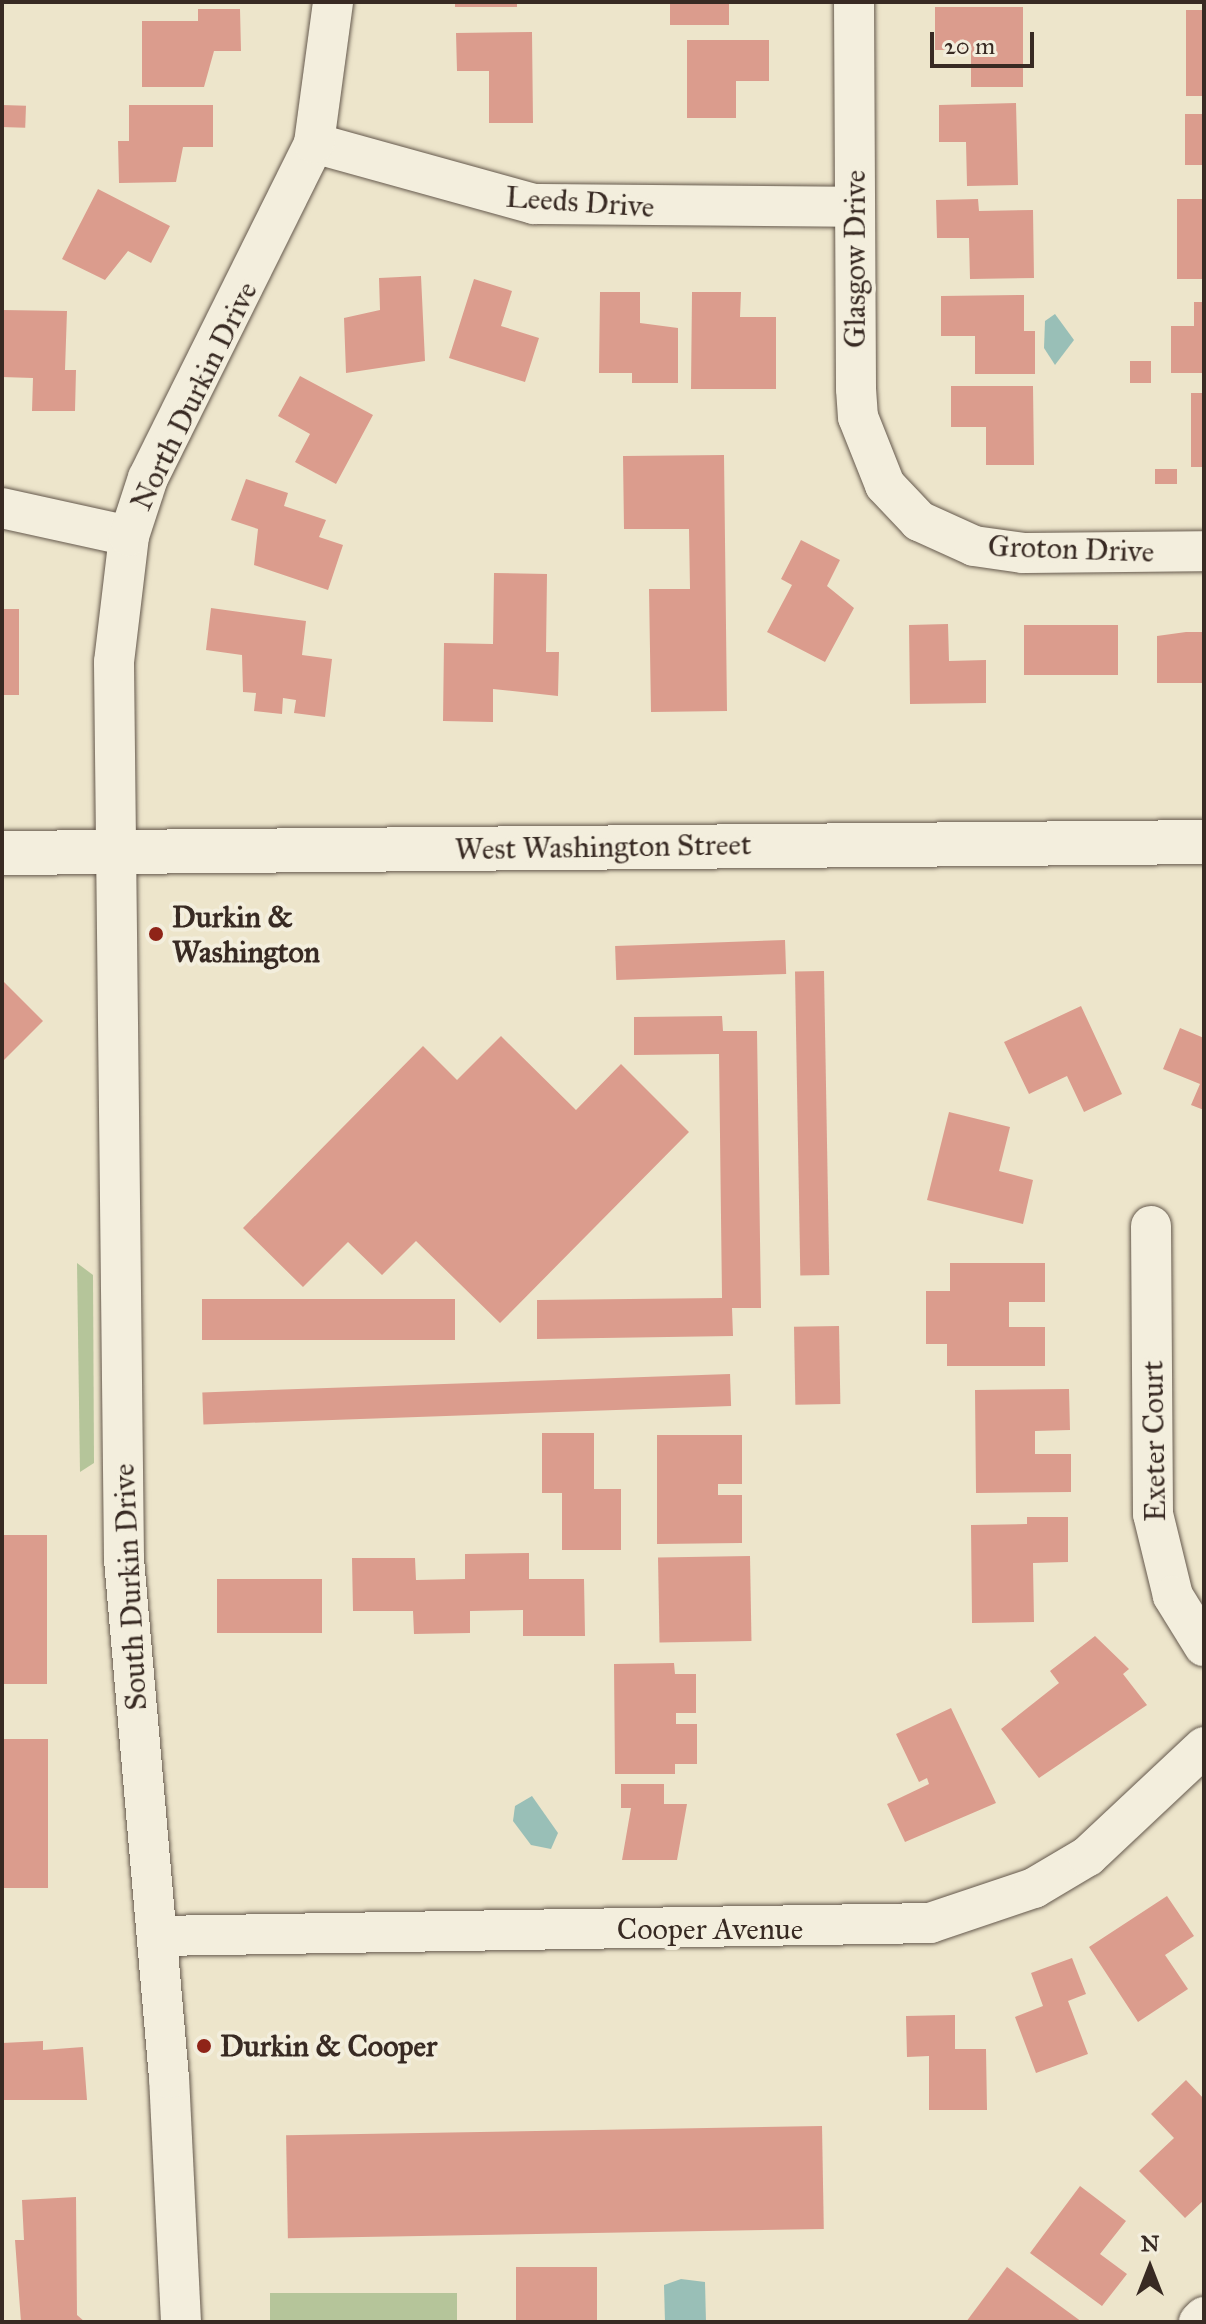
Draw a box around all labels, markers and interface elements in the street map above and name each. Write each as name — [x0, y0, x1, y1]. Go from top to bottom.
scale bar — [934, 16, 1038, 66]
text: 20 m — [944, 31, 995, 61]
street label: Glasgow Drive — [837, 170, 873, 348]
street label: Leeds Drive — [504, 179, 656, 225]
street label: North Durkin Drive — [123, 276, 265, 516]
street label: Groton Drive — [987, 528, 1155, 570]
street label: West Washington Street — [454, 826, 752, 868]
place label: Durkin & Washington — [172, 899, 320, 970]
marker: Durkin & Washington — [147, 925, 165, 943]
street label: Exeter Court — [1135, 1360, 1173, 1522]
street label: South Durkin Drive — [106, 1463, 154, 1711]
street label: Cooper Avenue — [617, 1911, 803, 1947]
place label: Durkin & Cooper — [220, 2028, 437, 2064]
marker: Durkin & Cooper — [195, 2037, 213, 2055]
north arrow — [1110, 2228, 1190, 2308]
text: N — [1141, 2230, 1159, 2257]

